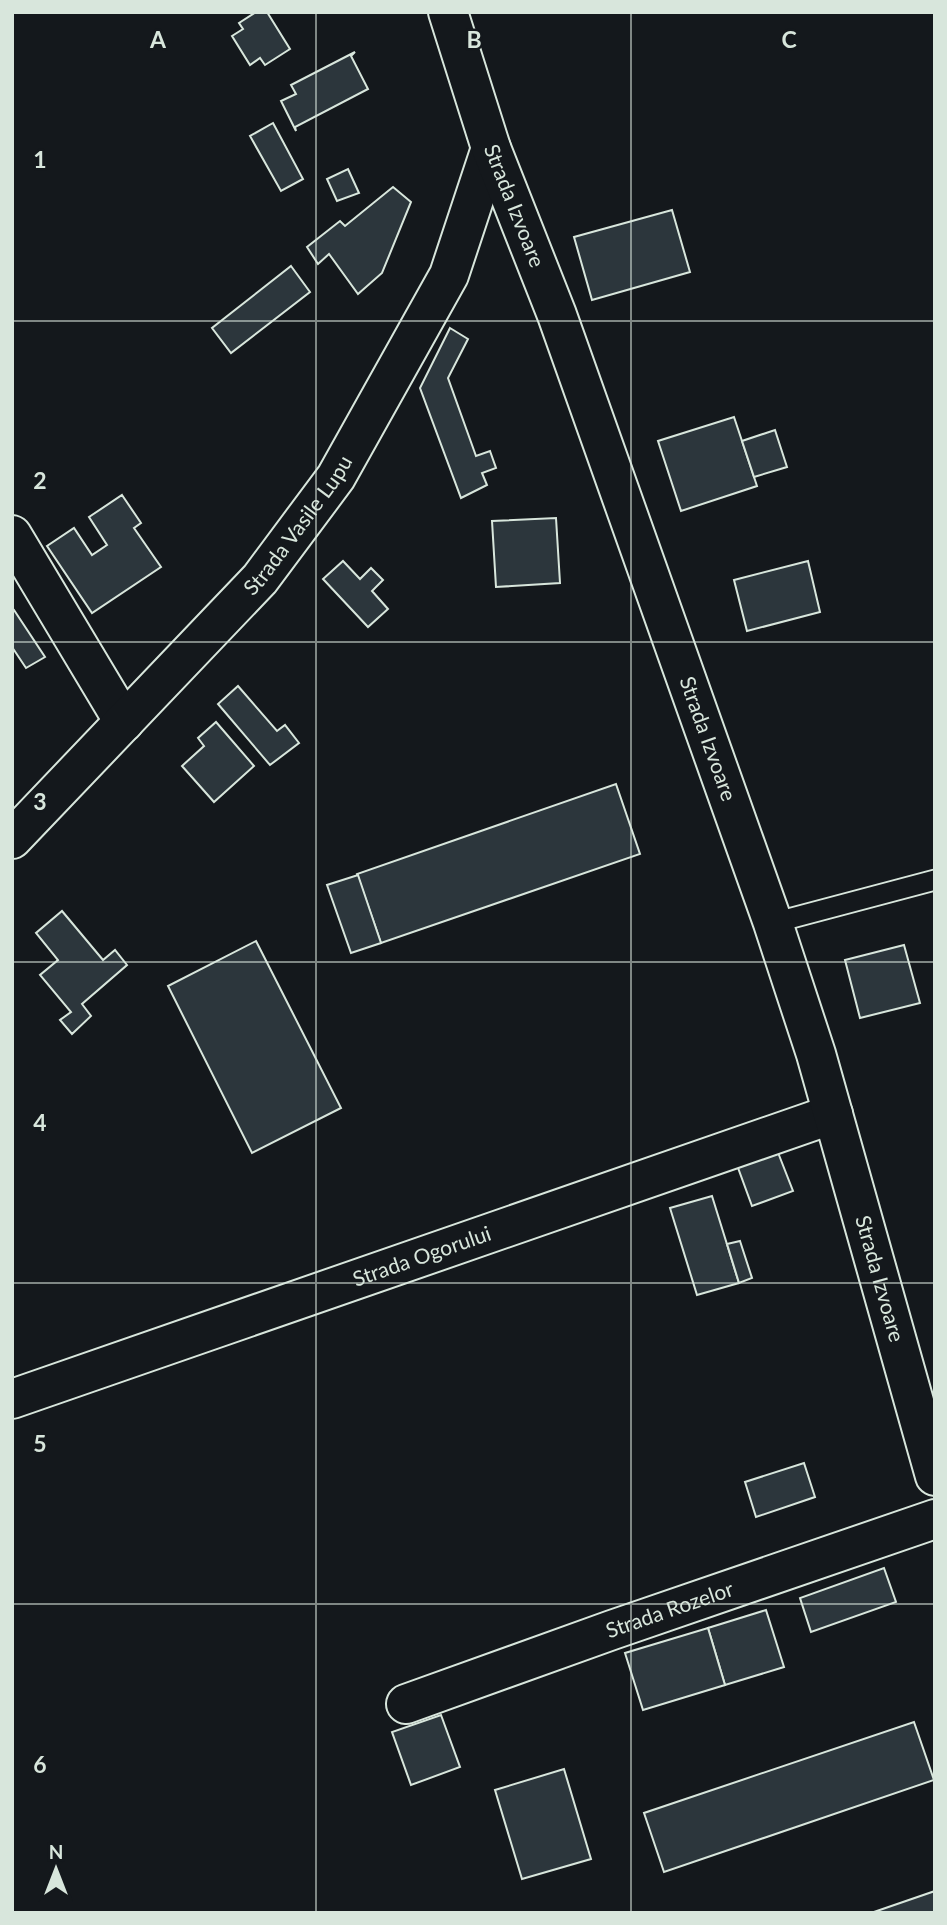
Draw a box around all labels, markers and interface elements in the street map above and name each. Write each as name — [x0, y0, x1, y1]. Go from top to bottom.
text: A — [149, 25, 167, 53]
text: B — [466, 25, 482, 53]
text: C — [781, 25, 797, 53]
street label: Strada Izvoare — [480, 140, 551, 271]
text: 1 — [33, 145, 47, 173]
street label: Strada Vasile Lupu — [237, 451, 356, 600]
text: 2 — [33, 466, 47, 494]
street label: Strada Izvoare — [675, 673, 743, 804]
text: 3 — [33, 787, 47, 815]
text: 4 — [33, 1108, 47, 1136]
street label: Strada Izvoare — [851, 1212, 911, 1345]
street label: Strada Ogorului — [349, 1220, 494, 1291]
text: 5 — [33, 1429, 47, 1457]
street label: Strada Rozelor — [602, 1575, 737, 1642]
text: 6 — [33, 1750, 47, 1778]
north arrow — [21, 1834, 91, 1904]
text: N — [49, 1840, 63, 1863]

